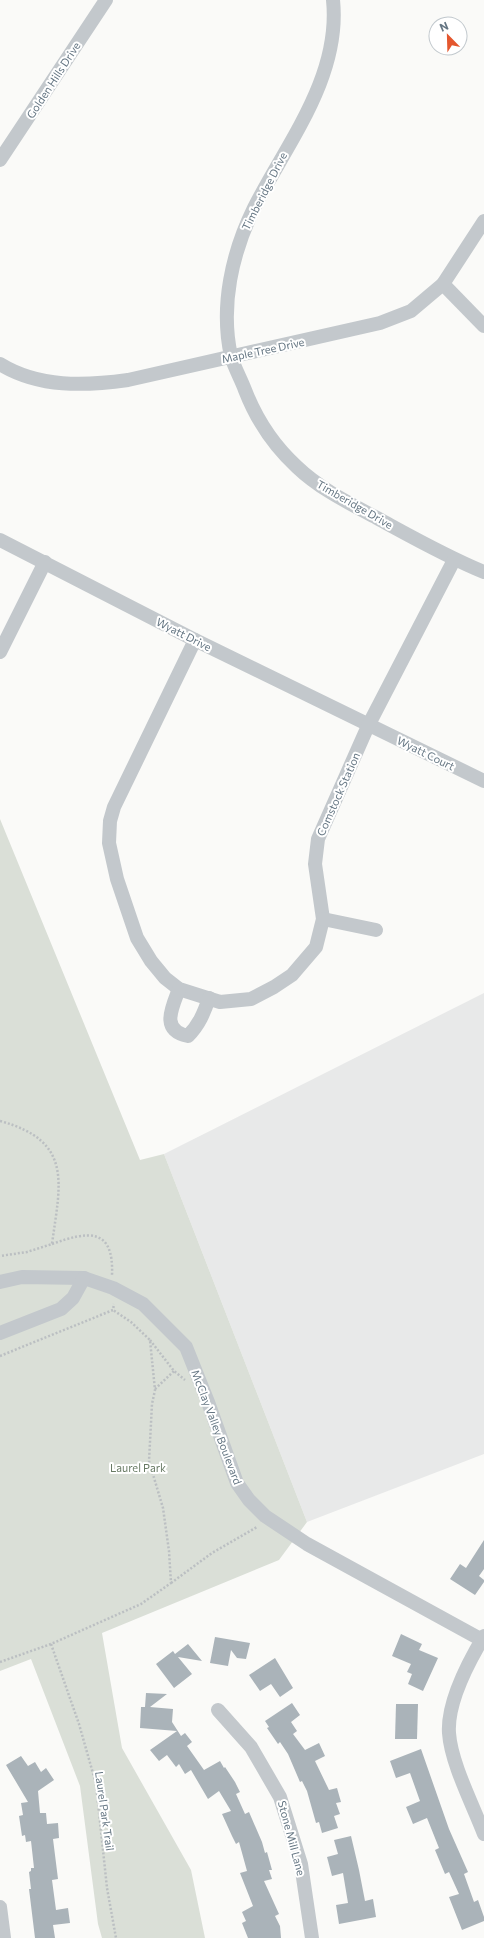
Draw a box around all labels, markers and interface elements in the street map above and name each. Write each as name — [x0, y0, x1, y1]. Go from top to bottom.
north arrow — [428, 16, 468, 56]
text: N — [438, 19, 450, 34]
street label: Golden Hills Drive — [23, 39, 83, 121]
street label: Timberidge Drive — [239, 150, 289, 232]
street label: Maple Tree Drive — [221, 335, 306, 365]
street label: Timberidge Drive — [315, 477, 396, 531]
street label: Wyatt Drive — [154, 615, 214, 653]
street label: Wyatt Court — [395, 733, 457, 773]
street label: Comstock Station — [314, 750, 362, 838]
street label: McClay Valley Boulevard — [189, 1368, 245, 1486]
park label: Laurel Park — [110, 1461, 166, 1474]
street label: Laurel Park Trail — [93, 1770, 117, 1852]
street label: Stone Mill Lane — [276, 1799, 308, 1877]

